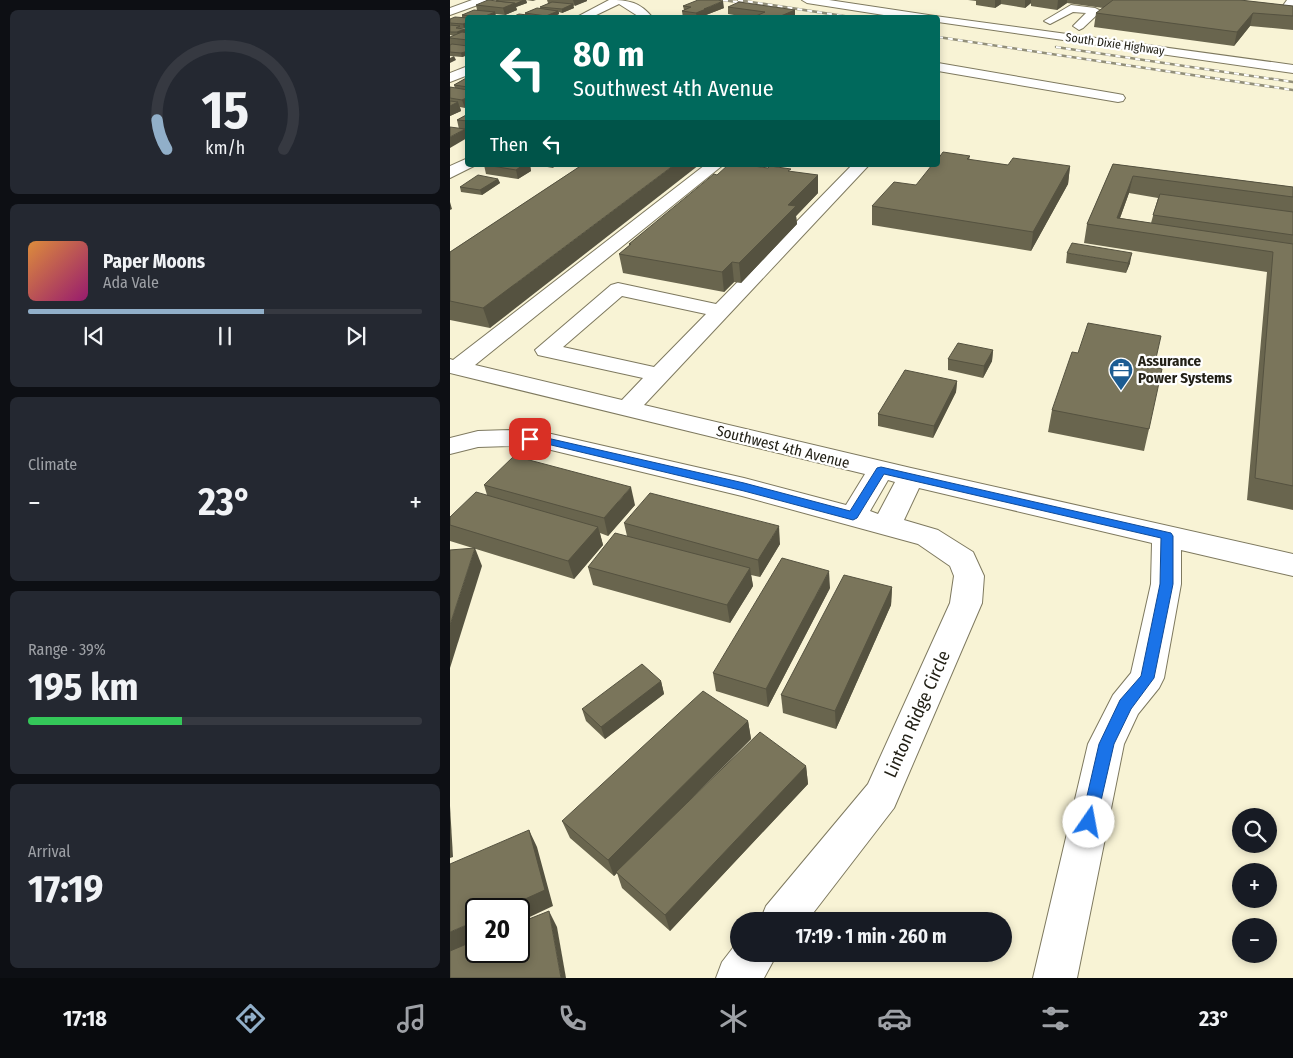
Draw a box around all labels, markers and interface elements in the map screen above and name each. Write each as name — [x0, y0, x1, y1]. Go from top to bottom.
street label: South Dixie Highway — [1065, 30, 1166, 58]
text: 80 m — [573, 33, 645, 75]
icon: left — [490, 35, 555, 100]
text: Southwest 4th Avenue — [573, 75, 774, 102]
text: 15 — [201, 79, 249, 142]
icon: left — [538, 130, 566, 158]
text: Then — [490, 133, 528, 156]
text: km/h — [205, 137, 245, 159]
text: Paper Moons — [103, 250, 205, 273]
text: Ada Vale — [103, 273, 159, 292]
icon: previous — [80, 322, 108, 350]
icon: pause — [211, 322, 239, 350]
icon: next — [342, 322, 370, 350]
place label: Assurance Power Systems — [1137, 352, 1233, 387]
office icon: Assurance Power Systems — [1108, 357, 1134, 391]
pin — [509, 418, 551, 460]
street label: Southwest 4th Avenue — [714, 422, 852, 472]
icon: arrive — [516, 425, 544, 453]
text: Climate — [28, 455, 77, 474]
text: 23° — [198, 479, 252, 525]
text: − — [28, 486, 41, 519]
text: + — [409, 486, 422, 519]
text: Range · 39% — [28, 640, 106, 659]
street label: Linton Ridge Circle — [879, 647, 955, 781]
text: 195 km — [28, 664, 139, 710]
position arrow — [1062, 795, 1114, 847]
map controls — [1232, 808, 1277, 963]
button: search — [1232, 808, 1277, 853]
text: Arrival — [28, 842, 70, 861]
button: + — [1232, 863, 1277, 908]
text: 17:19 — [28, 866, 103, 912]
speed limit sign: 20 — [465, 898, 530, 963]
button: − — [1232, 918, 1277, 963]
text: 17:19 · 1 min · 260 m — [795, 925, 947, 948]
icon: directions — [233, 1001, 268, 1036]
icon: music — [394, 1001, 429, 1036]
icon: phone — [555, 1001, 590, 1036]
icon: climate — [716, 1001, 751, 1036]
icon: car — [877, 1001, 912, 1036]
icon: filters — [1038, 1001, 1073, 1036]
text: 17:18 — [63, 1005, 107, 1032]
text: 23° — [1199, 1005, 1230, 1032]

